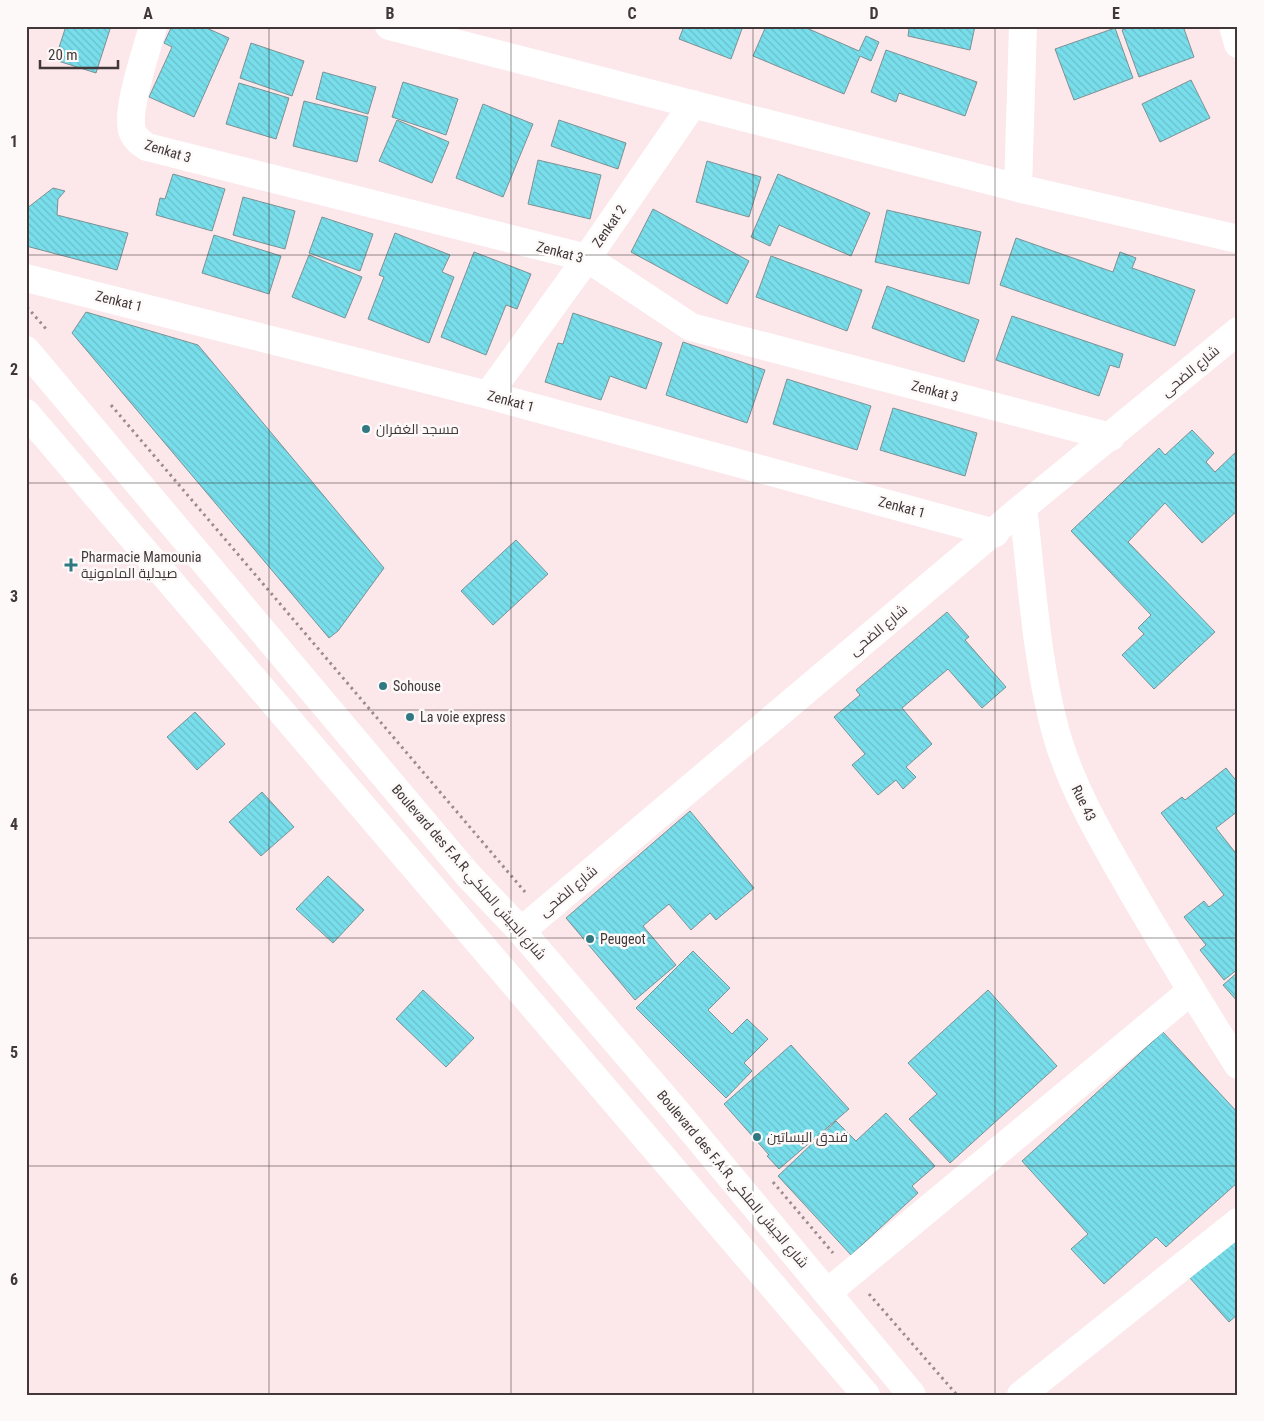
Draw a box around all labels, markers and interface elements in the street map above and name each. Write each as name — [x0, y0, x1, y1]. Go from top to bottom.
text: A — [143, 4, 153, 23]
text: B — [386, 4, 395, 23]
text: C — [627, 4, 637, 23]
text: D — [869, 4, 879, 23]
text: E — [1112, 4, 1120, 23]
scale bar — [40, 38, 118, 70]
text: 20 m — [48, 46, 78, 64]
text: 1 — [10, 132, 18, 151]
street label: Zenkat 3 — [143, 136, 193, 166]
street label: Zenkat 2 — [589, 202, 629, 250]
street label: Zenkat 3 — [535, 238, 585, 266]
street label: Zenkat 1 — [94, 287, 144, 315]
street label: شارع الضحى — [1158, 342, 1223, 401]
text: 2 — [10, 360, 18, 379]
street label: Zenkat 3 — [910, 377, 960, 405]
street label: Zenkat 1 — [486, 387, 536, 415]
place label: مسجد الغفران — [376, 421, 459, 437]
marker: مسجد الغفران — [360, 423, 372, 435]
street label: Zenkat 1 — [877, 493, 927, 521]
place label: Pharmacie Mamounia صيدلية المامونية — [81, 549, 202, 581]
marker: Pharmacie Mamounia صيدلية المامونية — [65, 559, 77, 571]
text: 3 — [10, 587, 18, 606]
street label: شارع الضحى — [846, 601, 911, 660]
place label: Sohouse — [393, 678, 441, 694]
marker: Sohouse — [377, 680, 389, 692]
place label: La voie express — [420, 709, 506, 725]
marker: La voie express — [404, 711, 416, 723]
street label: Boulevard des F.A.R شارع الجيش الملكي — [386, 781, 549, 965]
street label: Rue 43 — [1069, 783, 1099, 823]
text: 4 — [10, 815, 18, 834]
street label: شارع الضحى — [536, 862, 601, 921]
place label: Peugeot — [600, 931, 646, 947]
marker: Peugeot — [584, 933, 596, 945]
text: 5 — [10, 1043, 18, 1062]
street label: Boulevard des F.A.R شارع الجيش الملكي — [651, 1087, 812, 1273]
place label: فندق البساتين — [767, 1129, 848, 1146]
marker: فندق البساتين — [751, 1131, 763, 1143]
text: 6 — [10, 1270, 18, 1289]

